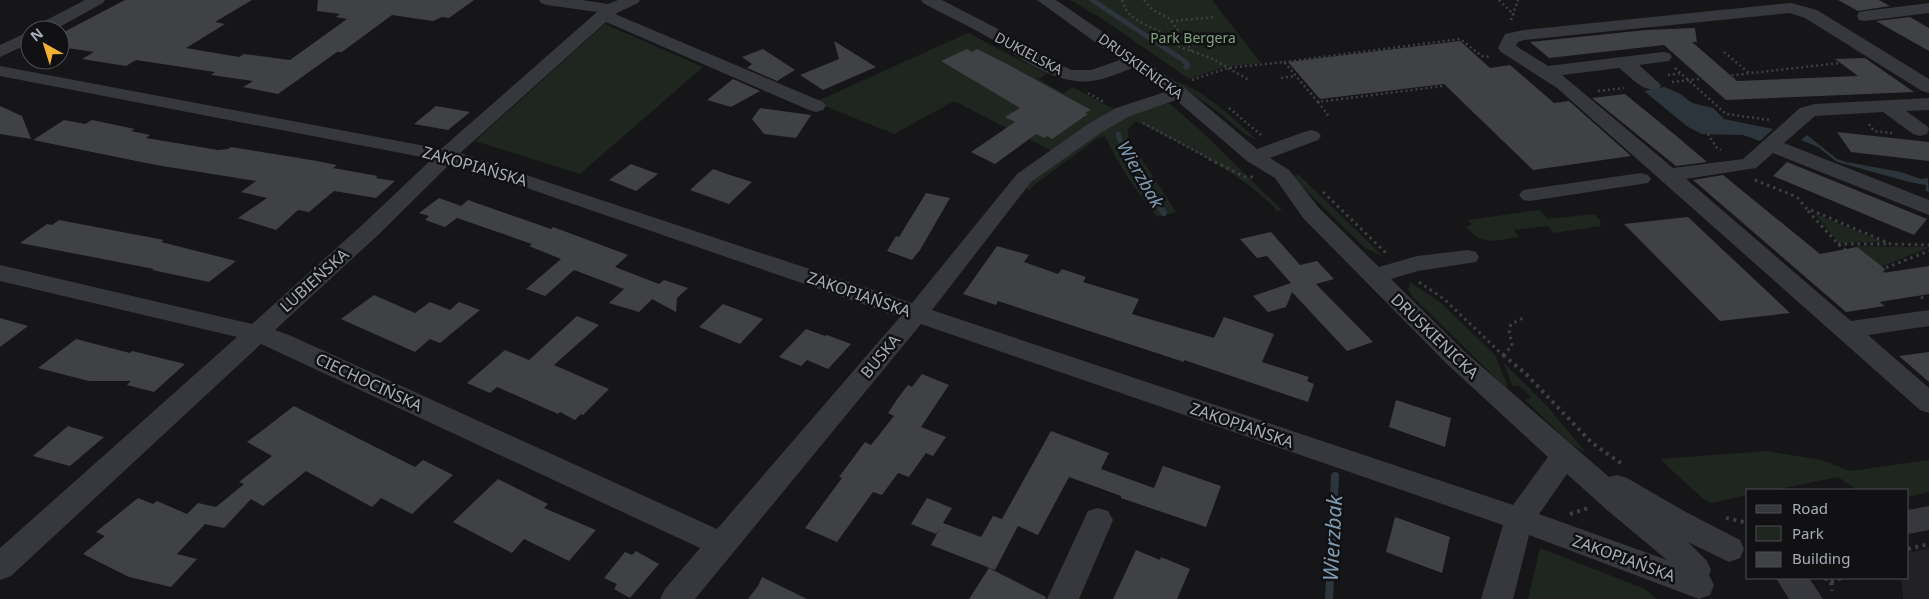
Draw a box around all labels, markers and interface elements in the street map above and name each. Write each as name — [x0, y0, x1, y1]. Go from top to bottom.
north arrow — [20, 20, 70, 70]
text: N — [26, 24, 47, 45]
street label: DUKIELSKA — [992, 27, 1066, 79]
park label: Park Bergera — [1150, 28, 1236, 47]
street label: DRUSKIENICKA — [1095, 29, 1187, 103]
water label: Wierzbak — [1112, 136, 1170, 213]
street label: ZAKOPIAŃSKA — [420, 141, 531, 192]
street label: LUBIEŃSKA — [275, 243, 354, 317]
street label: ZAKOPIAŃSKA — [804, 266, 914, 322]
street label: DRUSKIENICKA — [1386, 288, 1484, 384]
street label: BUSKA — [855, 329, 905, 383]
street label: CIECHOCIŃSKA — [312, 348, 427, 417]
street label: ZAKOPIAŃSKA — [1187, 397, 1297, 453]
legend — [1746, 489, 1909, 579]
water label: Wierzbak — [1316, 493, 1348, 582]
text: Road — [1792, 498, 1828, 518]
text: Park — [1792, 523, 1824, 543]
street label: ZAKOPIAŃSKA — [1570, 529, 1679, 587]
text: Building — [1792, 548, 1850, 568]

